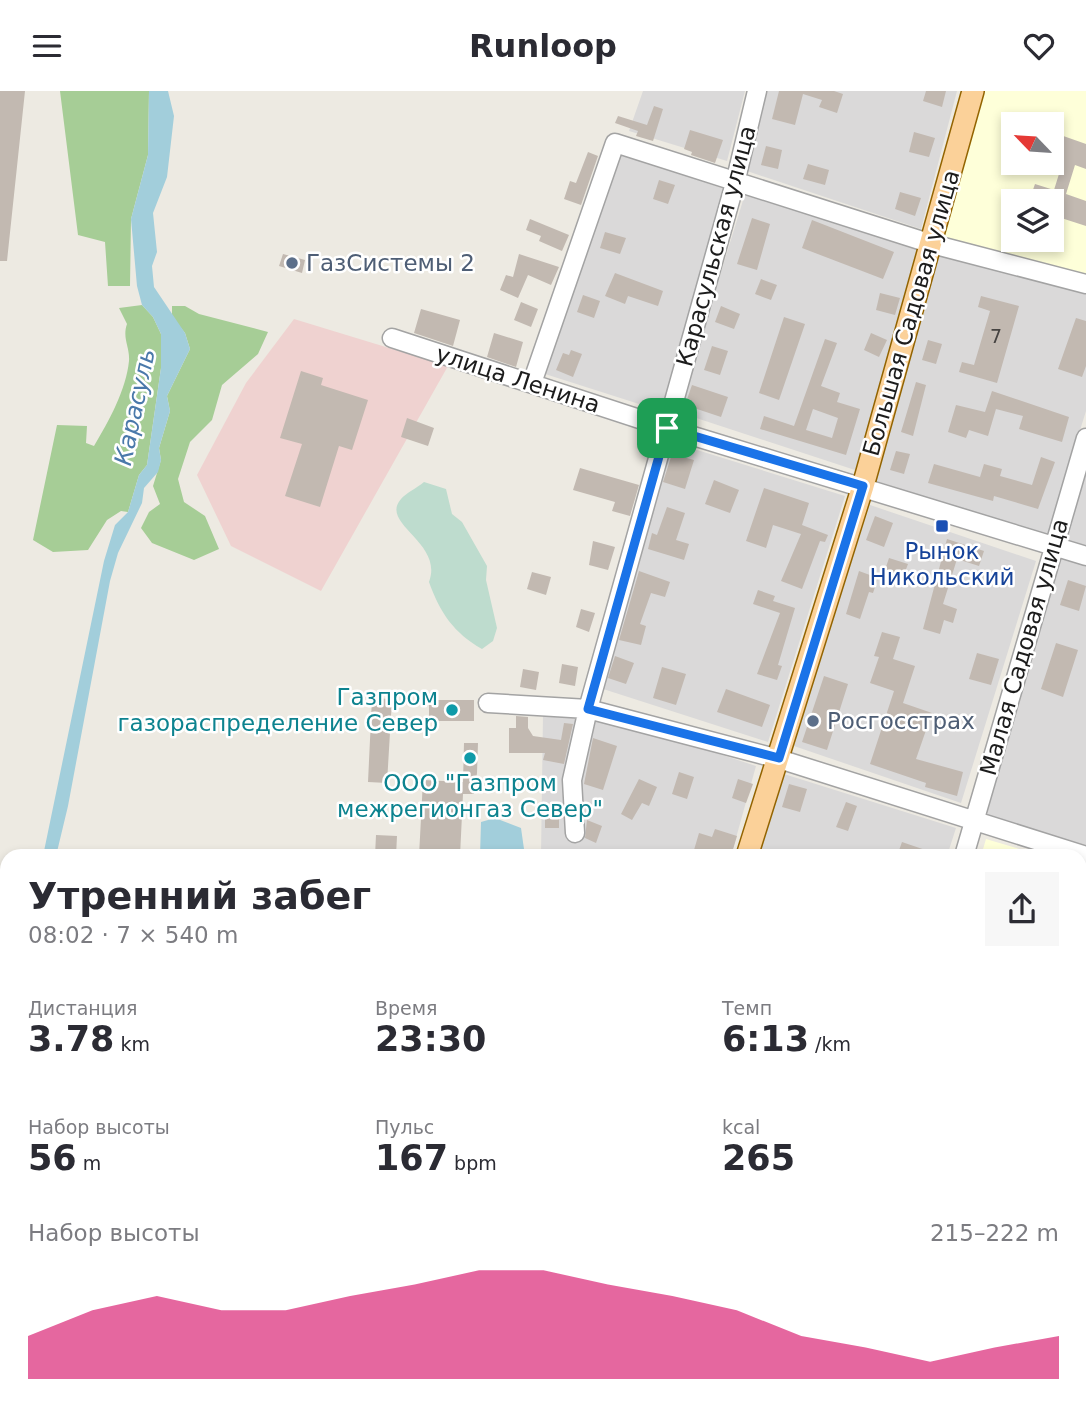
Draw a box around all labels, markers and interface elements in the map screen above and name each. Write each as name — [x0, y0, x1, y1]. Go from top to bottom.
icon: menu — [28, 27, 66, 65]
text: Runloop — [469, 27, 617, 65]
icon: heart — [1020, 27, 1058, 65]
north arrow — [1001, 112, 1064, 175]
map controls — [1001, 112, 1064, 252]
street label: Карасульская улица — [671, 123, 761, 369]
street label: Большая Садовая улица — [858, 167, 964, 459]
button: layers — [1001, 189, 1064, 252]
place label: ГазСистемы 2 — [306, 250, 475, 276]
marker: ГазСистемы 2 — [284, 255, 300, 271]
house number: 7 — [990, 325, 1002, 347]
street label: улица Ленина — [433, 340, 603, 418]
water label: Карасуль — [109, 346, 161, 468]
pin — [637, 398, 697, 458]
icon: arrive — [648, 409, 686, 447]
street label: Малая Садовая улица — [975, 516, 1073, 778]
marker: Рынок Никольский — [934, 518, 950, 534]
place label: Рынок Никольский — [870, 538, 1014, 590]
place label: Газпром газораспределение Север — [118, 684, 438, 736]
marker: Газпром газораспределение Север — [444, 702, 460, 718]
place label: Росгосстрах — [827, 708, 975, 734]
marker: Росгосстрах — [805, 713, 821, 729]
marker: ООО "Газпром межрегионгаз Север" — [462, 750, 478, 766]
place label: ООО "Газпром межрегионгаз Север" — [337, 770, 603, 822]
button: share — [985, 872, 1059, 946]
text: Утренний забег — [28, 874, 371, 918]
text: 08:02 · 7 × 540 m — [28, 922, 238, 948]
text: Дистанция — [28, 997, 137, 1019]
text: Время — [375, 997, 438, 1019]
text: Темп — [722, 997, 772, 1019]
text: 3.78 — [28, 1019, 114, 1059]
text: 23:30 — [375, 1019, 486, 1059]
text: 6:13 — [722, 1019, 809, 1059]
text: km — [114, 1033, 150, 1055]
text: /km — [809, 1033, 851, 1055]
text: Набор высоты — [28, 1116, 170, 1138]
text: Пульс — [375, 1116, 434, 1138]
text: kcal — [722, 1116, 760, 1138]
text: 56 — [28, 1138, 77, 1178]
text: 167 — [375, 1138, 448, 1178]
text: 265 — [722, 1138, 795, 1178]
text: m — [77, 1152, 101, 1174]
text: bpm — [448, 1152, 497, 1174]
text: Набор высоты — [28, 1220, 200, 1246]
text: 215–222 m — [930, 1220, 1059, 1246]

